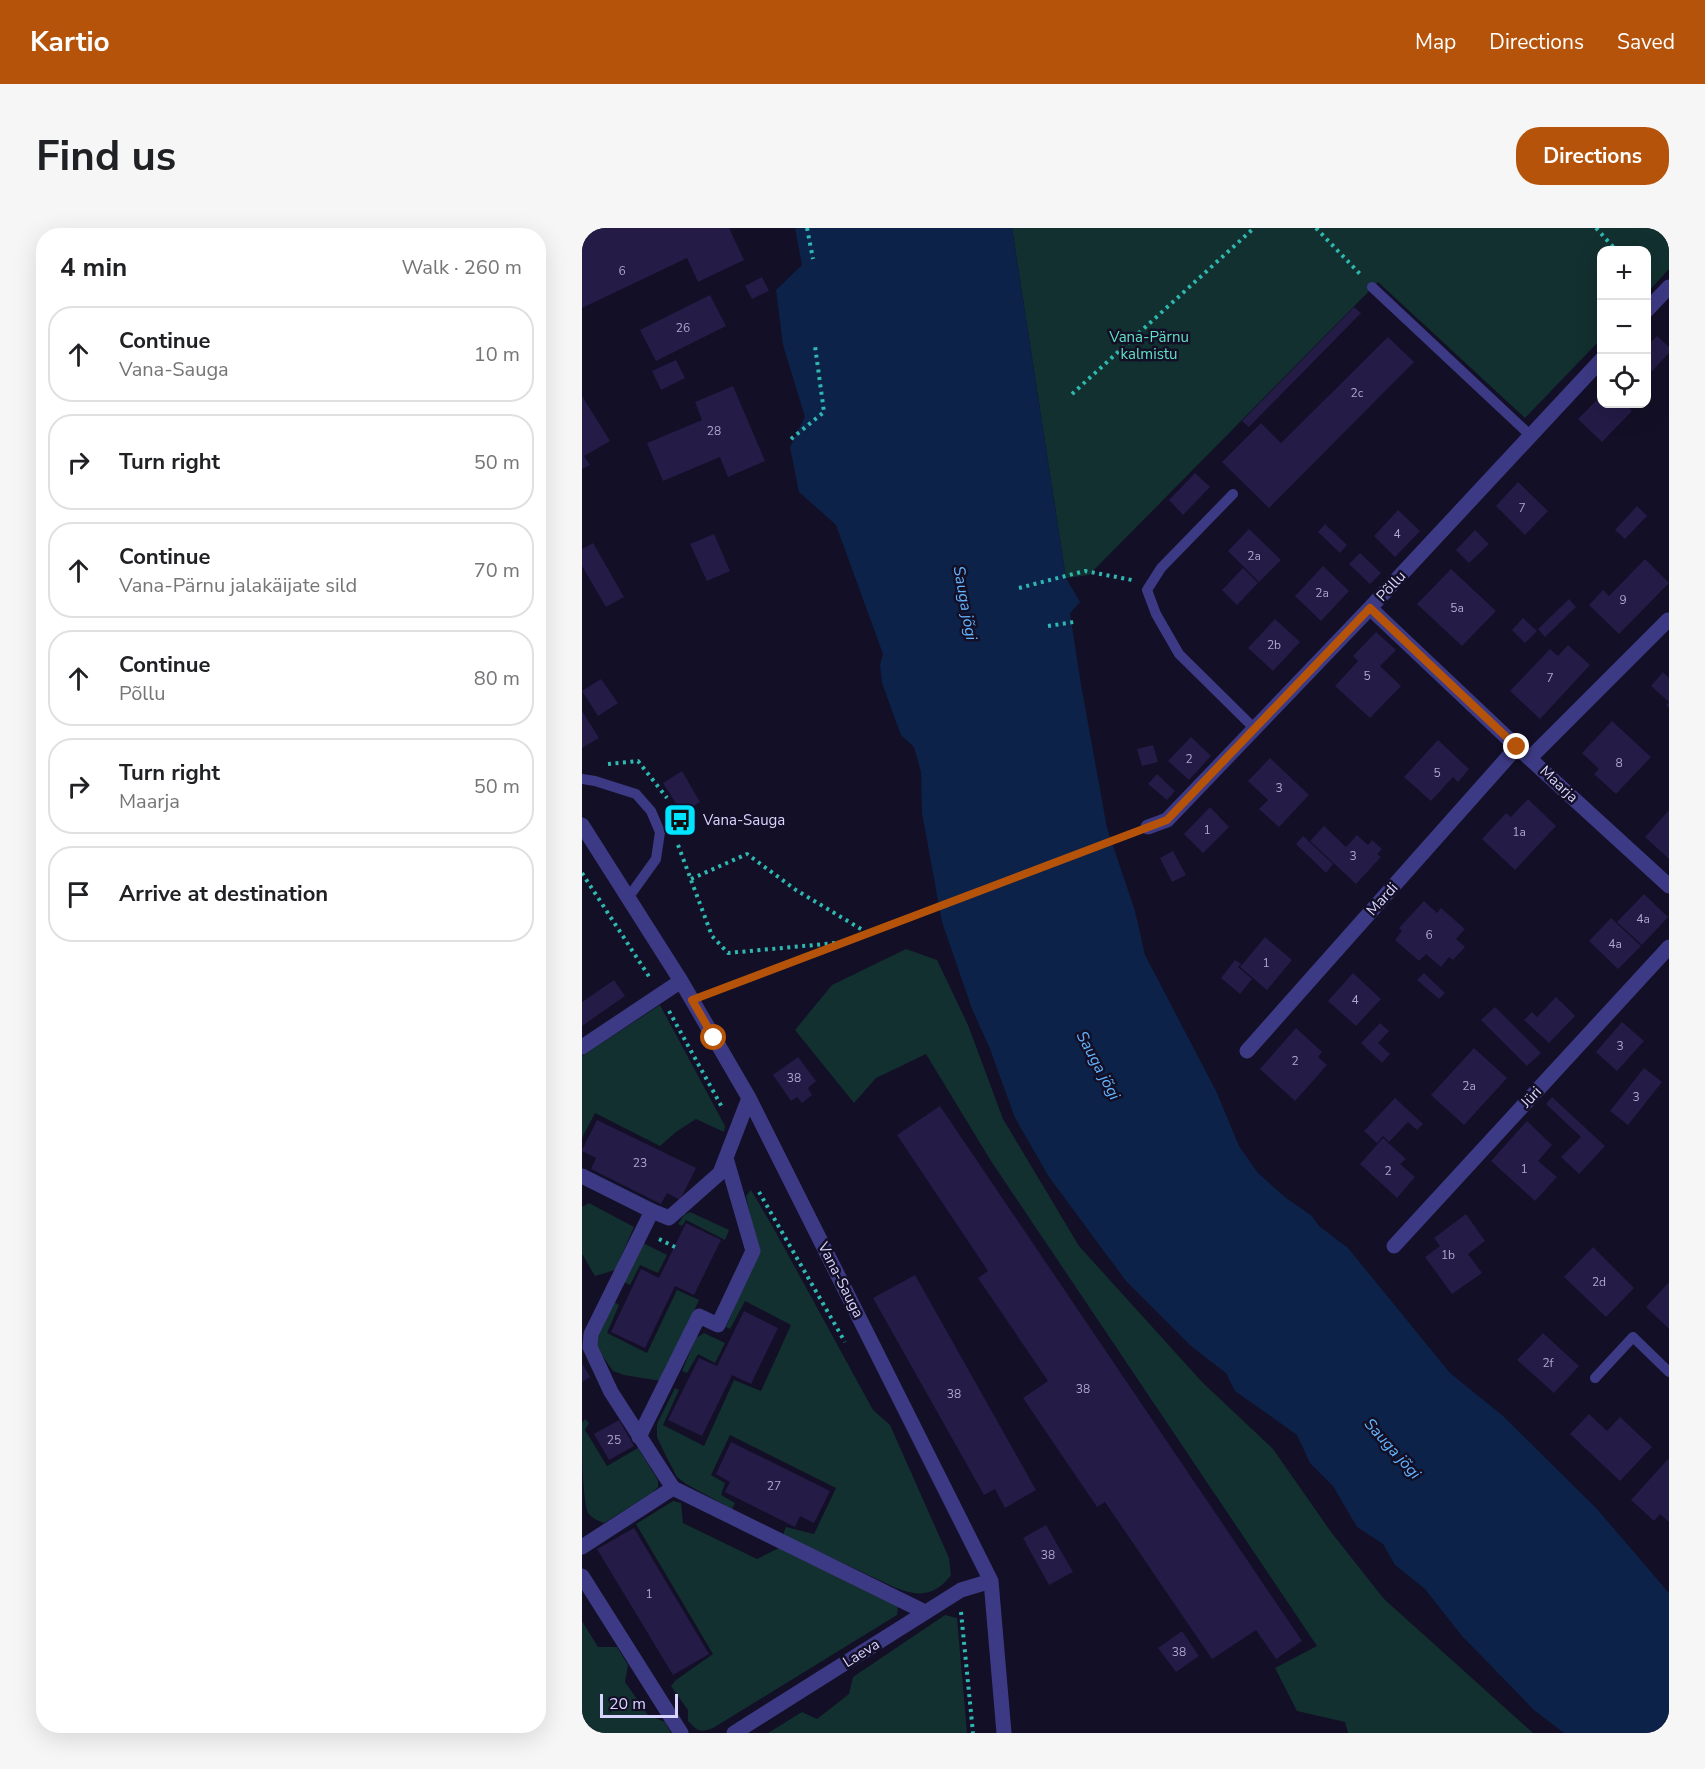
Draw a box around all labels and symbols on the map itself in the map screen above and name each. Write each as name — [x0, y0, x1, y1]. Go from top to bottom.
house number: 6 — [618, 263, 626, 279]
house number: 26 — [676, 320, 690, 336]
park label: Vana-Pärnu kalmistu — [1108, 327, 1189, 364]
house number: 2c — [1351, 385, 1364, 401]
house number: 28 — [707, 423, 721, 439]
house number: 7 — [1518, 500, 1526, 516]
house number: 4 — [1393, 526, 1401, 542]
house number: 2a — [1247, 548, 1261, 564]
water label: Sauga jõgi — [948, 564, 982, 642]
street label: Põllu — [1372, 566, 1410, 606]
house number: 2a — [1315, 585, 1329, 601]
house number: 9 — [1619, 592, 1627, 608]
house number: 5a — [1450, 600, 1464, 616]
house number: 2b — [1267, 637, 1281, 653]
house number: 5 — [1363, 668, 1371, 684]
house number: 7 — [1546, 670, 1554, 686]
route end — [1503, 733, 1529, 759]
house number: 2 — [1185, 751, 1193, 767]
house number: 8 — [1615, 755, 1623, 771]
street label: Maarja — [1536, 761, 1582, 807]
house number: 5 — [1433, 765, 1441, 781]
house number: 3 — [1275, 780, 1283, 796]
bus stop icon: Vana-Sauga — [662, 802, 698, 838]
place label: Vana-Sauga — [702, 810, 785, 830]
house number: 1 — [1203, 822, 1211, 838]
house number: 1a — [1512, 824, 1526, 840]
house number: 3 — [1349, 848, 1357, 864]
street label: Mardi — [1362, 878, 1402, 920]
house number: 4a — [1636, 911, 1650, 927]
house number: 6 — [1425, 927, 1433, 943]
house number: 4a — [1608, 936, 1622, 952]
house number: 1 — [1262, 955, 1270, 971]
house number: 4 — [1351, 992, 1359, 1008]
route start — [700, 1024, 726, 1050]
water label: Sauga jõgi — [1071, 1027, 1126, 1104]
house number: 3 — [1616, 1038, 1624, 1054]
house number: 2 — [1291, 1053, 1299, 1069]
house number: 38 — [787, 1070, 801, 1086]
house number: 2a — [1462, 1078, 1476, 1094]
street label: Jüri — [1515, 1082, 1546, 1113]
house number: 3 — [1632, 1089, 1640, 1105]
house number: 23 — [633, 1155, 647, 1171]
house number: 1 — [1520, 1161, 1528, 1177]
house number: 2 — [1384, 1163, 1392, 1179]
street label: Vana-Sauga — [813, 1238, 869, 1321]
house number: 1b — [1441, 1247, 1455, 1263]
house number: 2d — [1592, 1274, 1606, 1290]
house number: 2f — [1542, 1355, 1555, 1371]
house number: 38 — [1076, 1381, 1090, 1397]
house number: 38 — [947, 1386, 961, 1402]
water label: Sauga jõgi — [1359, 1413, 1426, 1484]
house number: 25 — [607, 1432, 621, 1448]
house number: 27 — [767, 1478, 781, 1494]
house number: 38 — [1041, 1547, 1055, 1563]
house number: 1 — [645, 1586, 653, 1602]
street label: Laeva — [839, 1634, 883, 1672]
house number: 38 — [1172, 1644, 1186, 1660]
scale bar — [600, 1691, 678, 1718]

